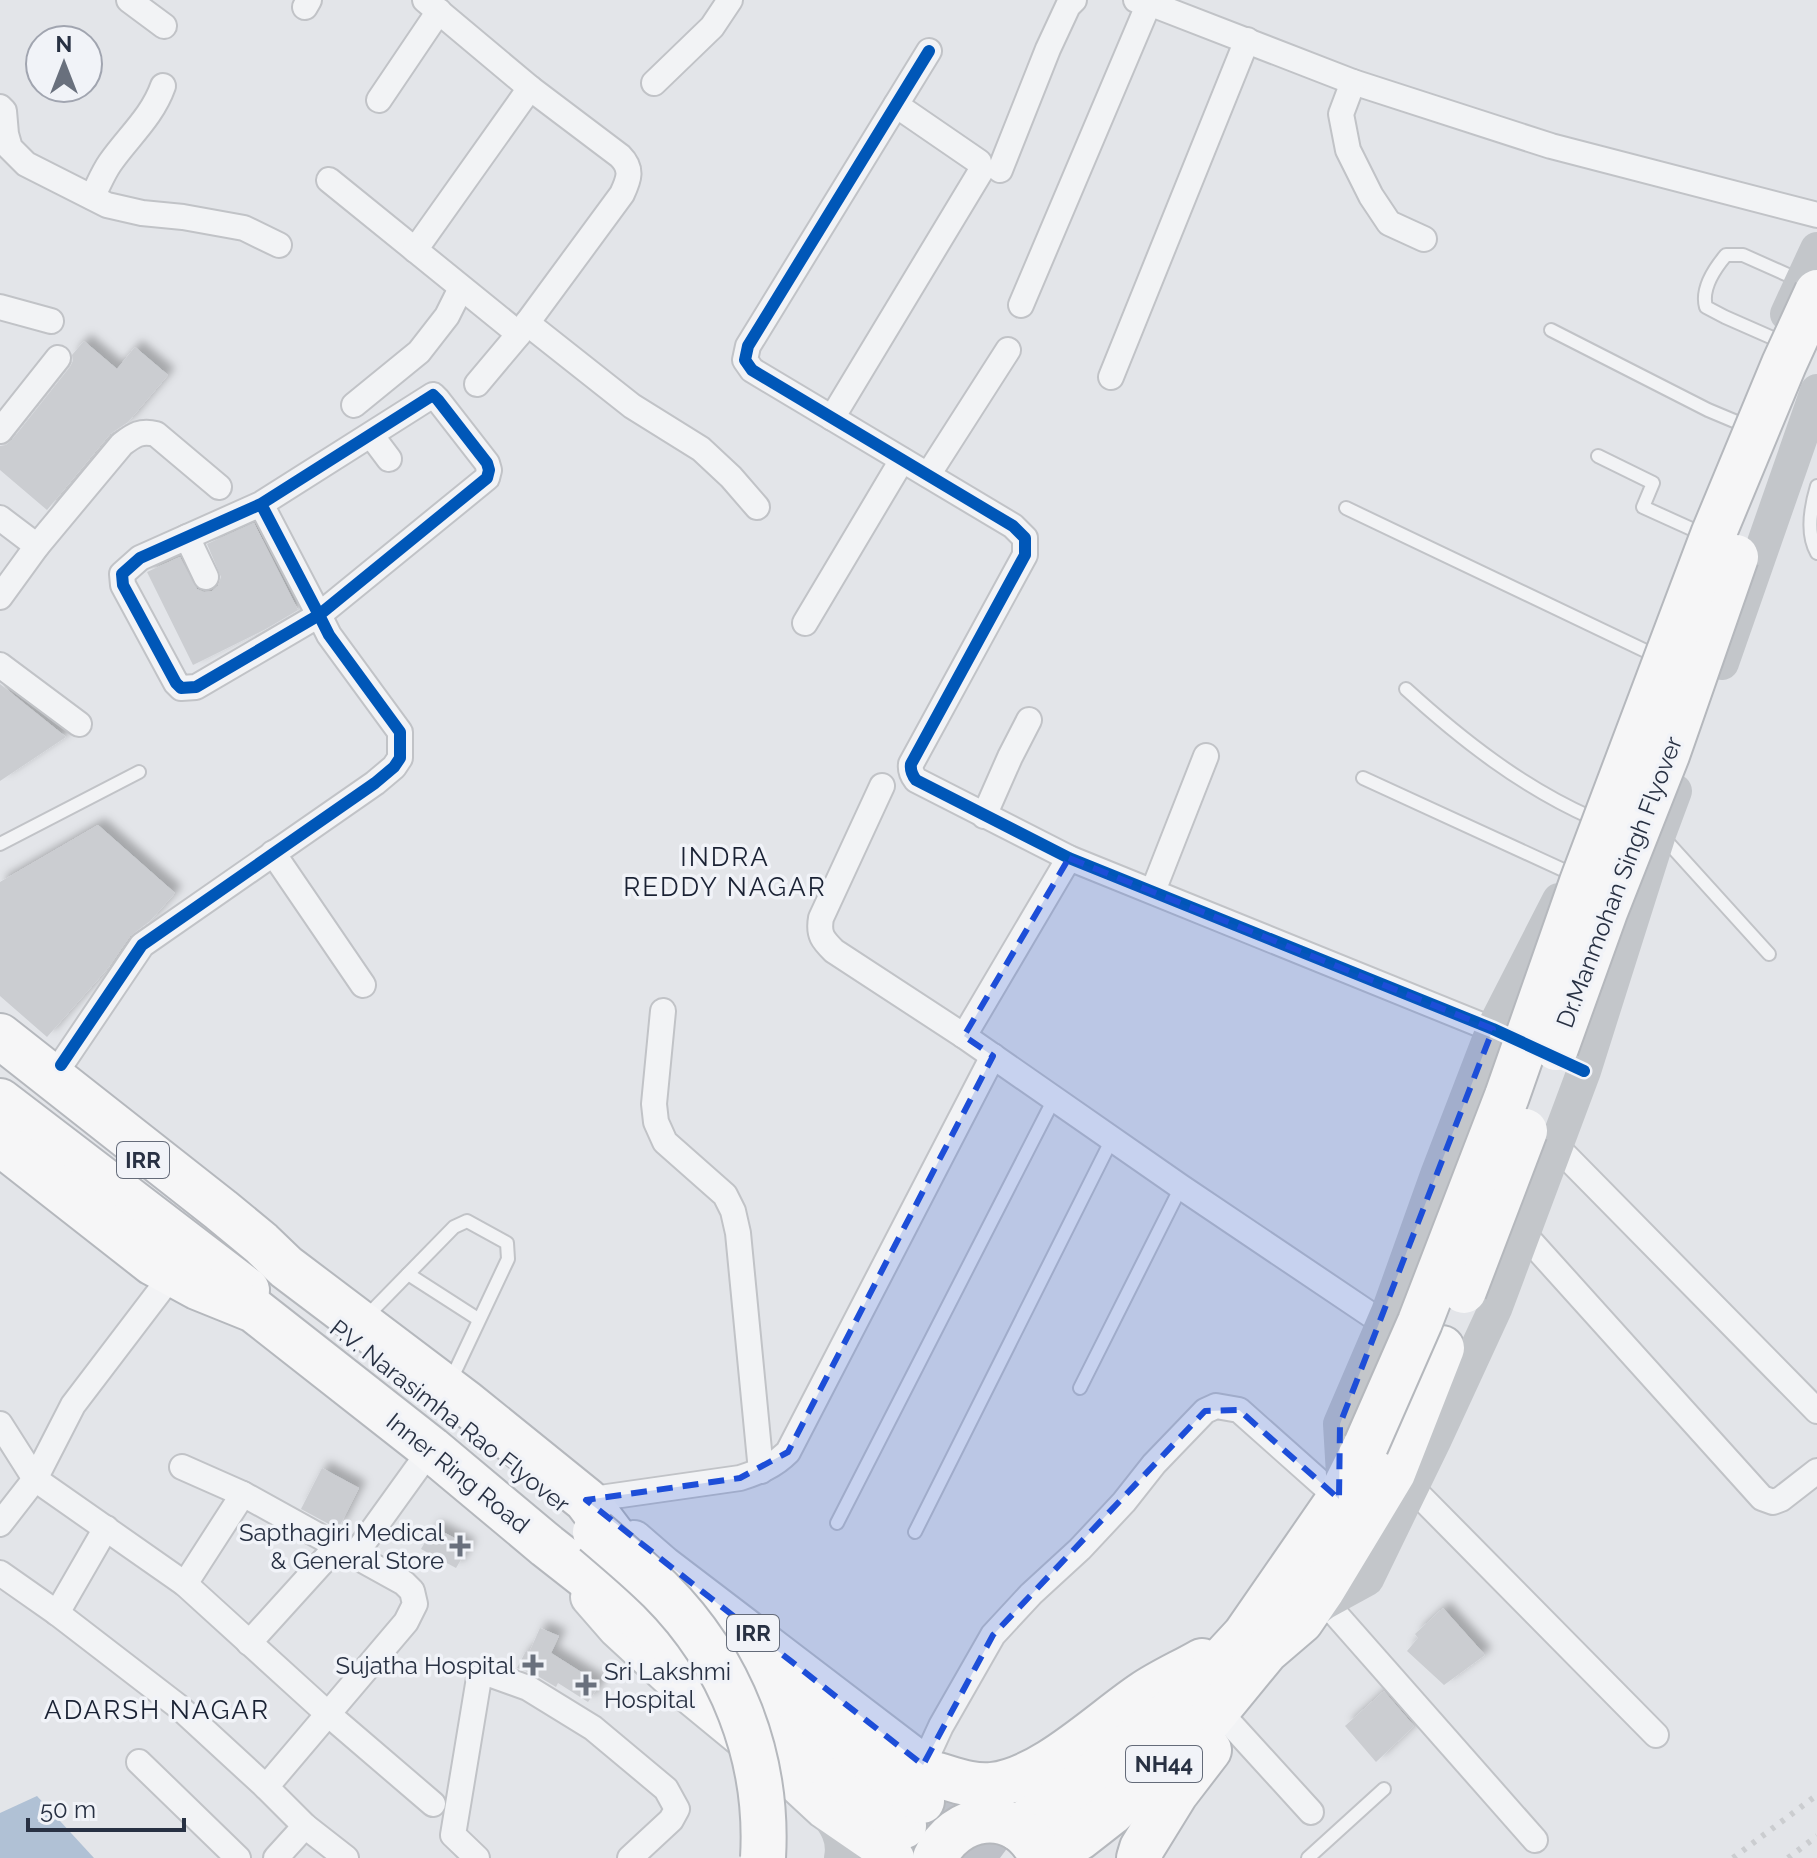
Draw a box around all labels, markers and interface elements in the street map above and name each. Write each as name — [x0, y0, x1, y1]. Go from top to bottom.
north arrow — [24, 24, 104, 104]
text: N — [56, 31, 72, 57]
street label: Dr.Manmohan Singh Flyover — [1550, 732, 1688, 1032]
district label: INDRA REDDY NAGAR — [623, 842, 827, 902]
road number: IRR — [117, 1142, 169, 1178]
street label: P.V. Narasimha Rao Flyover — [324, 1313, 576, 1519]
street label: Inner Ring Road — [381, 1407, 535, 1539]
place label: Sapthagiri Medical & General Store — [239, 1518, 444, 1575]
marker: Sapthagiri Medical & General Store — [451, 1537, 469, 1555]
road number: IRR — [727, 1615, 779, 1651]
place label: Sujatha Hospital — [335, 1651, 515, 1680]
marker: Sujatha Hospital — [522, 1654, 544, 1676]
place label: Sri Lakshmi Hospital — [604, 1657, 731, 1714]
marker: Sri Lakshmi Hospital — [575, 1674, 597, 1696]
district label: ADARSH NAGAR — [44, 1695, 270, 1725]
road number: NH44 — [1126, 1746, 1202, 1782]
scale bar — [28, 1782, 184, 1832]
text: 50 m — [40, 1795, 96, 1824]

